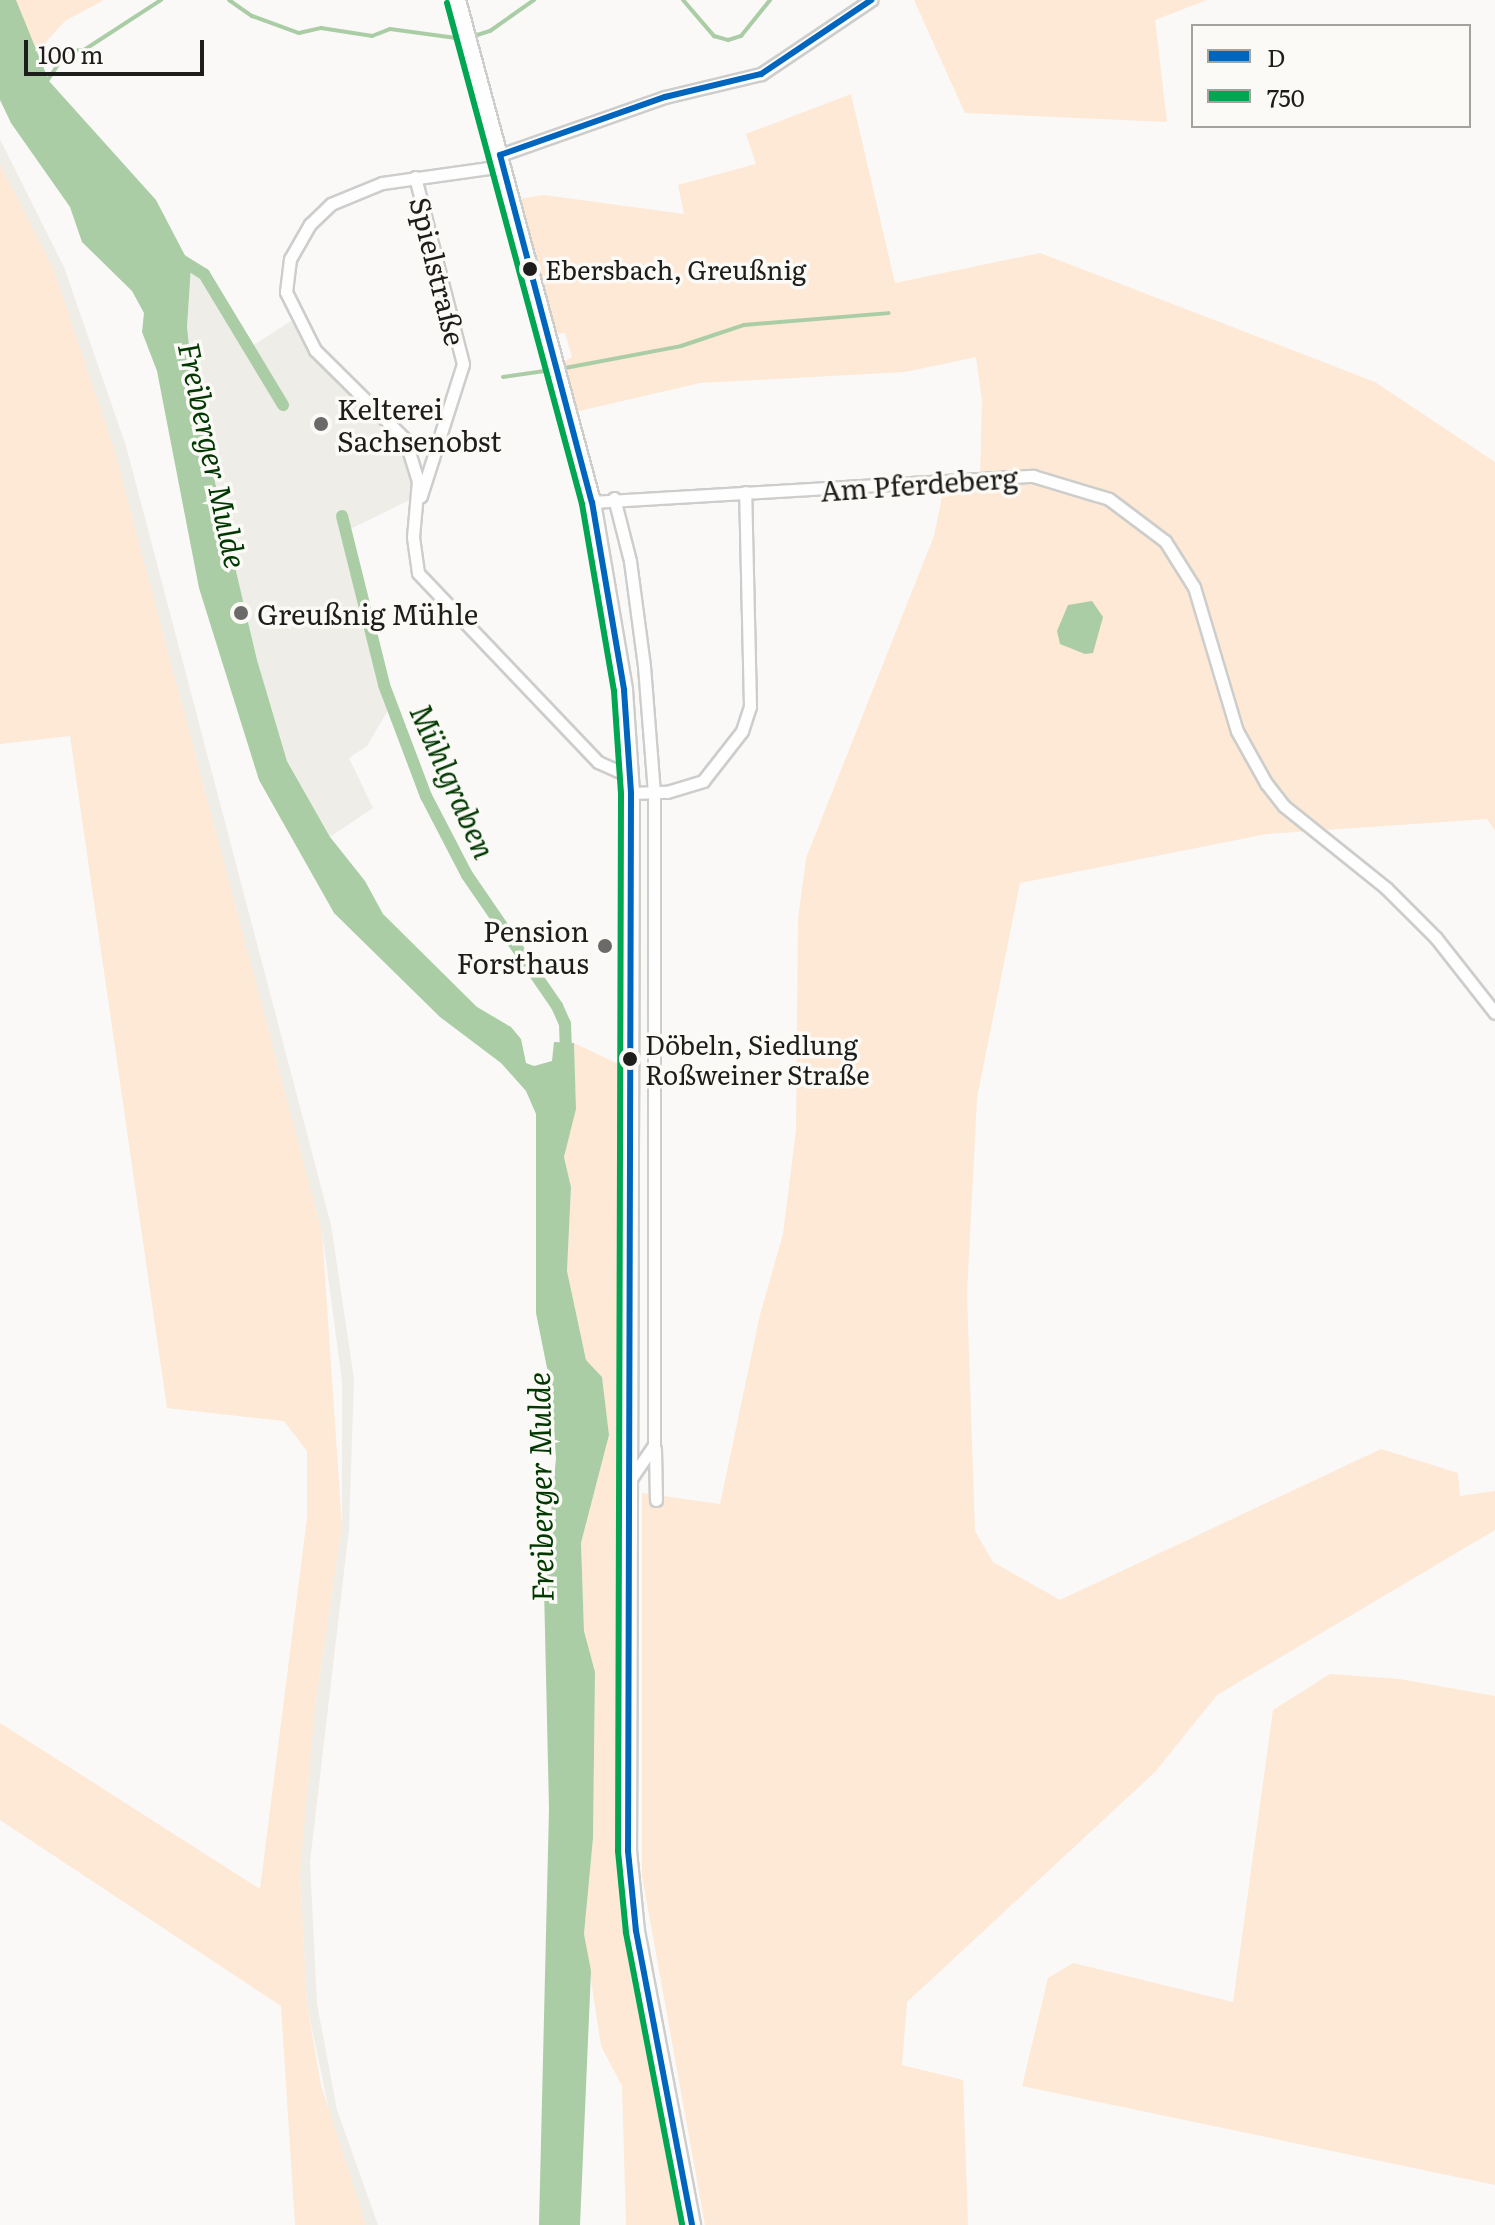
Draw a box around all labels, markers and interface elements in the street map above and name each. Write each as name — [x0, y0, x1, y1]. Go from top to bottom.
scale bar — [28, 24, 208, 74]
legend — [1191, 24, 1471, 128]
text: 100 m — [38, 36, 104, 71]
text: D — [1267, 39, 1285, 74]
text: 750 — [1267, 79, 1305, 114]
street label: Spielstraße — [404, 193, 474, 349]
place label: Ebersbach, Greußnig — [545, 253, 807, 285]
marker: Ebersbach, Greußnig — [522, 261, 538, 277]
water label: Freiberger Mulde — [172, 339, 256, 571]
place label: Kelterei Sachsenobst — [337, 391, 502, 457]
marker: Kelterei Sachsenobst — [312, 415, 330, 433]
street label: Am Pferdeberg — [819, 459, 1019, 507]
place label: Greußnig Mühle — [257, 596, 478, 630]
marker: Greußnig Mühle — [232, 604, 250, 622]
water label: Mühlgraben — [404, 698, 504, 864]
place label: Pension Forsthaus — [457, 913, 589, 979]
marker: Pension Forsthaus — [596, 937, 614, 955]
place label: Döbeln, Siedlung Roßweiner Straße — [645, 1028, 870, 1090]
marker: Döbeln, Siedlung Roßweiner Straße — [622, 1051, 638, 1067]
water label: Freiberger Mulde — [519, 1372, 559, 1602]

